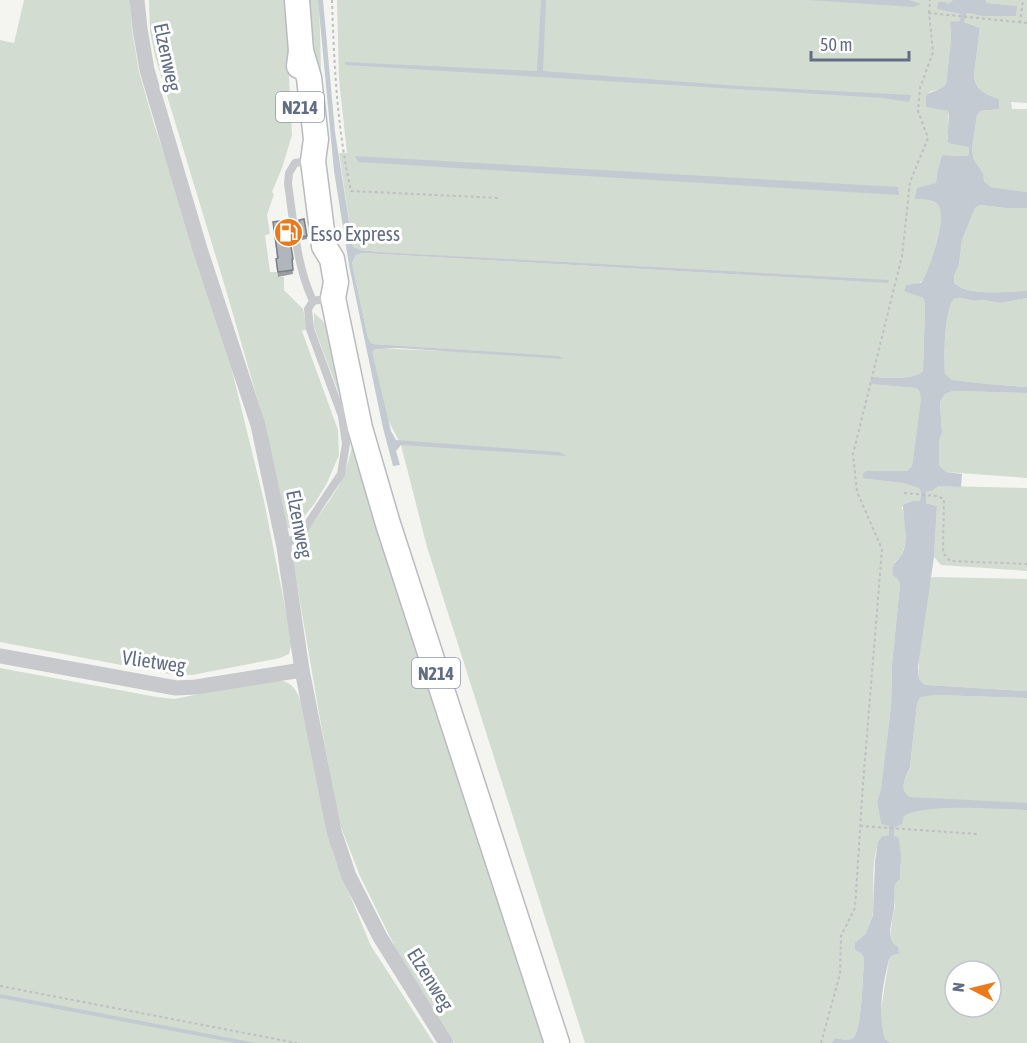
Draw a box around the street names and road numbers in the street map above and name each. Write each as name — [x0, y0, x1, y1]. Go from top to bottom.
street label: Elzenweg — [150, 21, 187, 94]
road number: N214 — [276, 92, 324, 122]
street label: Elzenweg — [282, 488, 318, 560]
street label: Vlietweg — [121, 645, 188, 677]
road number: N214 — [412, 658, 460, 688]
street label: Elzenweg — [403, 944, 459, 1015]

